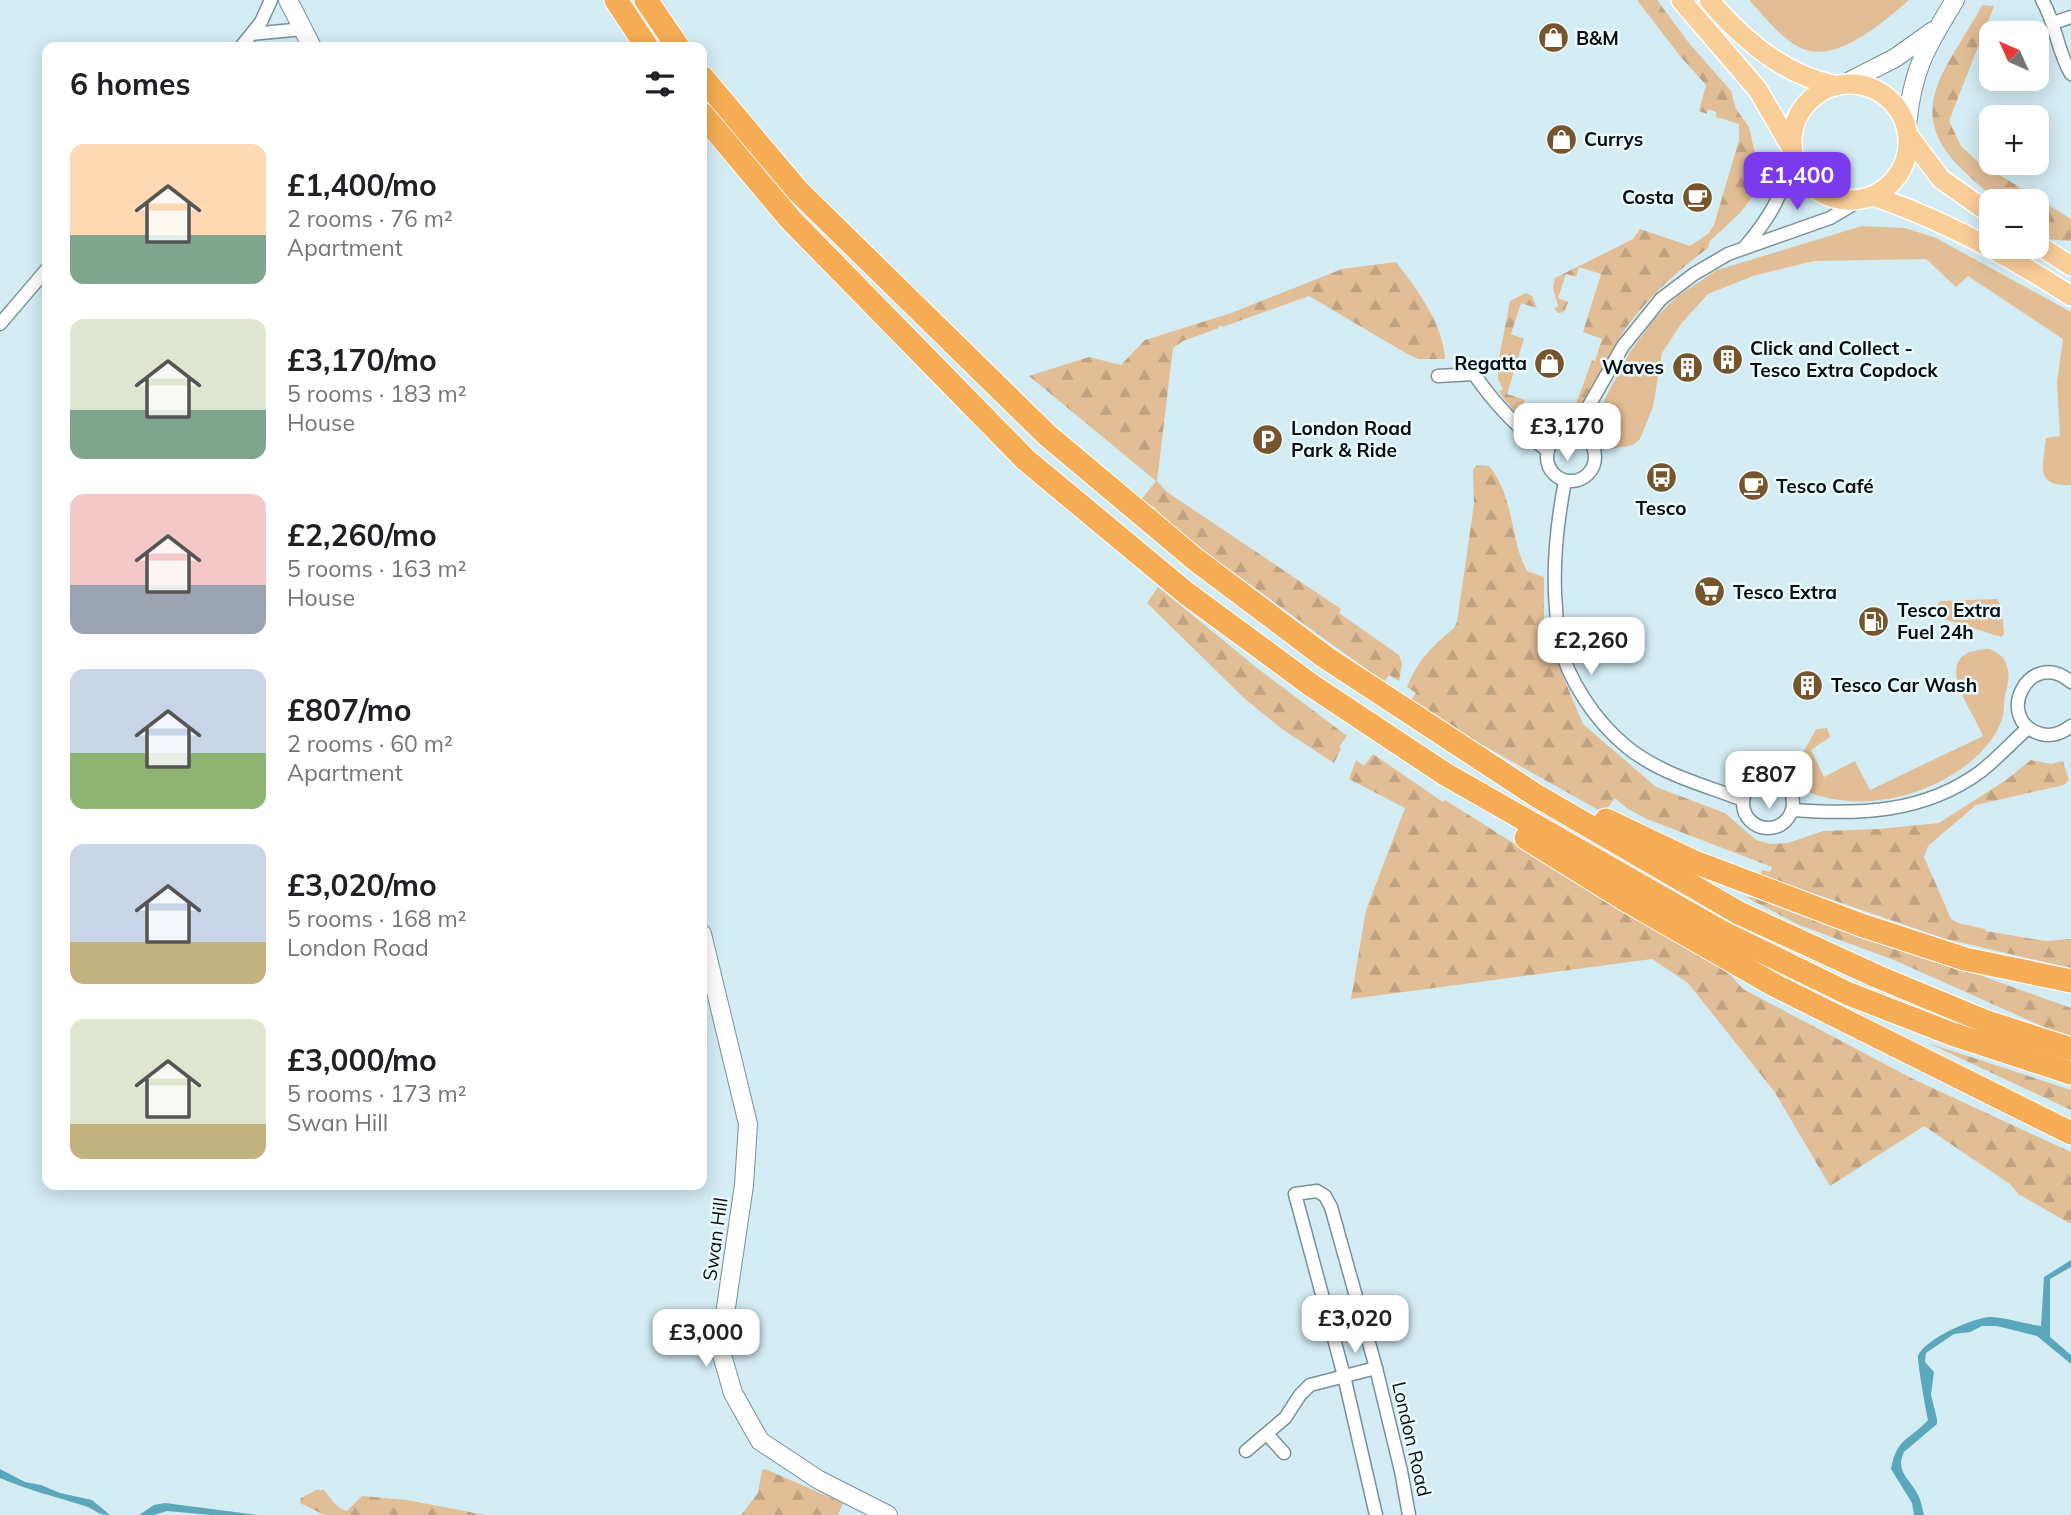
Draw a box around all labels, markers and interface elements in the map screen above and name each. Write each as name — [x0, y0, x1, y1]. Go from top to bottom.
shop icon: B&M — [1536, 21, 1570, 55]
north arrow — [1979, 21, 2049, 91]
map controls — [1979, 21, 2049, 259]
place label: B&M — [1576, 26, 1619, 50]
text: 6 homes — [70, 65, 191, 103]
icon: filters — [641, 65, 679, 103]
button: + — [1979, 105, 2049, 175]
shop icon: Currys — [1544, 122, 1578, 156]
place label: Currys — [1584, 127, 1643, 151]
pin: £1,400 — [1740, 152, 1854, 212]
text: £1,400 — [1760, 160, 1834, 189]
text: £1,400/mo — [287, 166, 437, 204]
icon: home — [126, 172, 210, 256]
cafe icon: Costa — [1680, 180, 1714, 214]
place label: Costa — [1622, 185, 1674, 209]
button: − — [1979, 189, 2049, 259]
text: 2 rooms · 76 m² — [287, 204, 453, 233]
text: Apartment — [287, 233, 403, 262]
place label: Click and Collect - Tesco Extra Copdock — [1750, 336, 1938, 382]
text: £3,170/mo — [287, 341, 437, 379]
building icon: Click and Collect - Tesco Extra Copdock — [1710, 342, 1744, 376]
shop icon: Regatta — [1533, 346, 1567, 380]
icon: home — [126, 347, 210, 431]
building icon: Waves — [1670, 350, 1704, 384]
place label: Regatta — [1454, 351, 1527, 375]
place label: Waves — [1602, 355, 1664, 379]
text: 5 rooms · 183 m² — [287, 379, 467, 408]
pin: £3,170 — [1510, 404, 1624, 463]
text: House — [287, 408, 355, 437]
text: £3,170 — [1530, 411, 1604, 440]
place label: London Road Park & Ride — [1291, 416, 1412, 462]
parking icon: London Road Park & Ride — [1251, 422, 1285, 456]
bus stop icon: Tesco — [1644, 460, 1678, 494]
cafe icon: Tesco Café — [1736, 469, 1770, 503]
place label: Tesco Café — [1776, 474, 1874, 498]
place label: Tesco — [1636, 496, 1686, 520]
text: £2,260/mo — [287, 516, 437, 554]
icon: home — [126, 522, 210, 606]
text: 5 rooms · 163 m² — [287, 554, 467, 583]
supermarket icon: Tesco Extra — [1693, 575, 1727, 609]
place label: Tesco Extra — [1733, 580, 1837, 604]
text: House — [287, 583, 355, 612]
place label: Tesco Extra Fuel 24h — [1897, 598, 2001, 644]
fuel station icon: Tesco Extra Fuel 24h — [1857, 604, 1891, 638]
pin: £2,260 — [1534, 618, 1648, 677]
text: £2,260 — [1554, 625, 1628, 654]
building icon: Tesco Car Wash — [1791, 668, 1825, 702]
place label: Tesco Car Wash — [1831, 673, 1977, 697]
text: £807/mo — [287, 691, 411, 729]
icon: home — [126, 697, 210, 781]
text: 2 rooms · 60 m² — [287, 729, 453, 758]
pin: £807 — [1728, 752, 1810, 811]
text: Apartment — [287, 758, 403, 787]
text: £807 — [1741, 759, 1797, 788]
text: £3,020/mo — [287, 866, 437, 904]
icon: home — [126, 872, 210, 956]
text: 5 rooms · 168 m² — [287, 904, 467, 933]
text: London Road — [287, 933, 429, 962]
text: £3,000/mo — [287, 1041, 437, 1079]
icon: home — [126, 1047, 210, 1131]
text: 5 rooms · 173 m² — [287, 1079, 467, 1108]
text: Swan Hill — [287, 1108, 388, 1137]
street label: Swan Hill — [697, 1196, 733, 1282]
pin: £3,020 — [1298, 1296, 1412, 1355]
text: £3,020 — [1318, 1303, 1392, 1332]
pin: £3,000 — [649, 1310, 763, 1369]
text: £3,000 — [669, 1317, 743, 1346]
street label: London Road — [1387, 1379, 1437, 1499]

